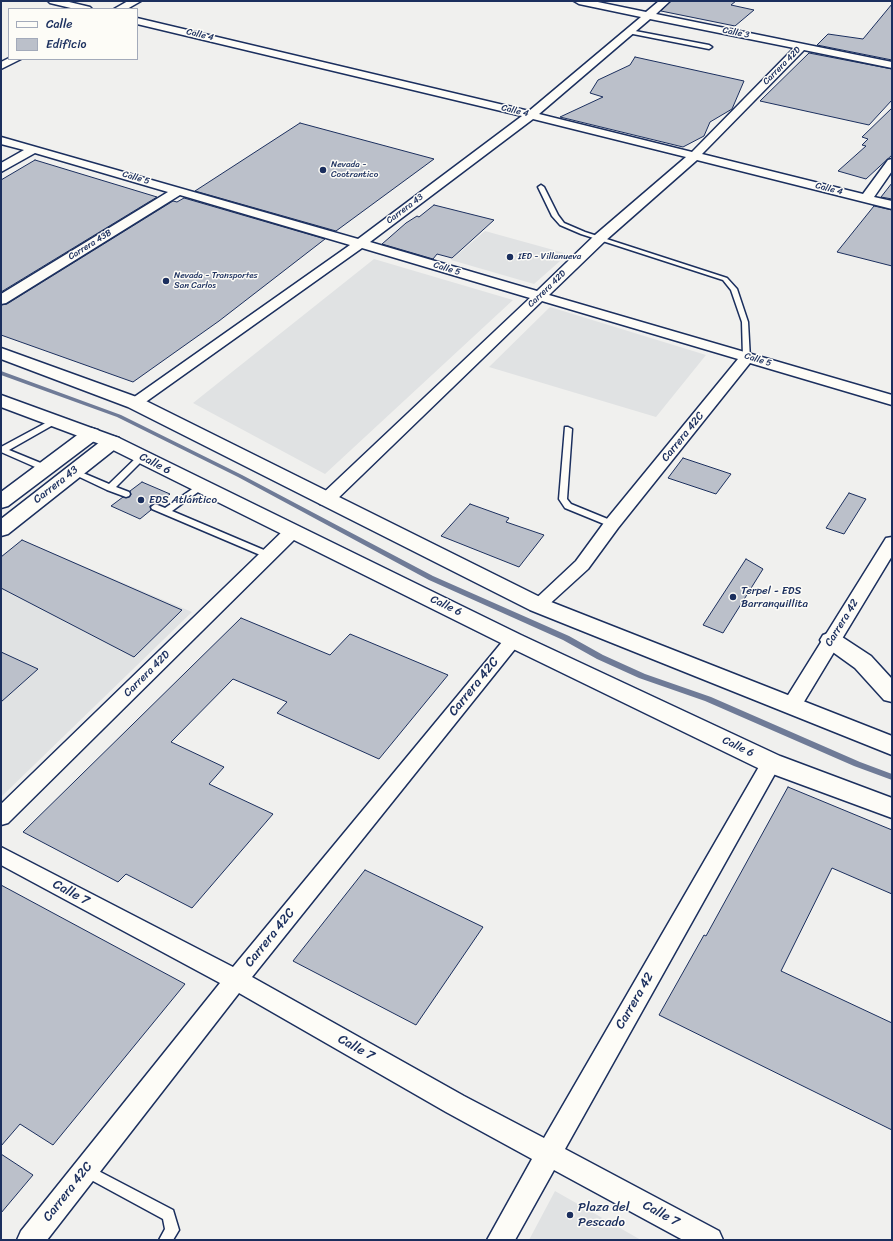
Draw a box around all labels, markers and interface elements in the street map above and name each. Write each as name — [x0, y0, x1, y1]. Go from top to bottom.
legend — [8, 8, 138, 60]
text: Calle — [46, 13, 73, 35]
street label: Calle 3 — [722, 25, 750, 41]
street label: Calle 4 — [185, 27, 215, 43]
text: Edificio — [46, 33, 86, 55]
street label: Carrera 42D — [761, 45, 803, 87]
street label: Calle 4 — [500, 103, 530, 119]
place label: Nevada - Cootrantico — [331, 160, 378, 181]
marker: Nevada - Cootrantico — [318, 165, 328, 175]
street label: Calle 5 — [121, 169, 151, 187]
street label: Calle 4 — [814, 180, 844, 198]
street label: Carrera 43 — [384, 192, 426, 226]
street label: Carrera 43B — [66, 227, 114, 263]
marker: IED - Villanueva — [505, 252, 515, 262]
place label: IED - Villanueva — [518, 252, 581, 262]
street label: Calle 5 — [432, 260, 462, 278]
street label: Carrera 42D — [526, 268, 568, 310]
place label: Nevada - Transportes San Carlos — [174, 271, 258, 292]
marker: Nevada - Transportes San Carlos — [161, 276, 171, 286]
street label: Calle 5 — [743, 351, 773, 369]
street label: Carrera 42C — [659, 410, 707, 464]
street label: Calle 6 — [137, 451, 173, 477]
street label: Carrera 43 — [31, 464, 81, 506]
place label: EDS Atlántico — [149, 493, 217, 507]
marker: EDS Atlántico — [136, 495, 146, 505]
place label: Terpel - EDS Barranquillita — [741, 584, 808, 610]
marker: Terpel - EDS Barranquillita — [728, 592, 738, 602]
street label: Calle 6 — [428, 593, 464, 619]
street label: Carrera 42 — [822, 597, 862, 649]
street label: Carrera 42D — [121, 648, 173, 700]
street label: Carrera 42C — [446, 655, 502, 719]
street label: Calle 6 — [720, 734, 756, 760]
street label: Calle 7 — [50, 877, 92, 909]
street label: Carrera 42C — [242, 906, 298, 970]
street label: Carrera 42 — [613, 970, 657, 1032]
street label: Calle 7 — [335, 1032, 377, 1064]
street label: Carrera 42C — [40, 1159, 96, 1225]
street label: Calle 7 — [640, 1198, 682, 1230]
place label: Plaza del Pescado — [578, 1200, 629, 1231]
marker: Plaza del Pescado — [565, 1210, 575, 1220]

